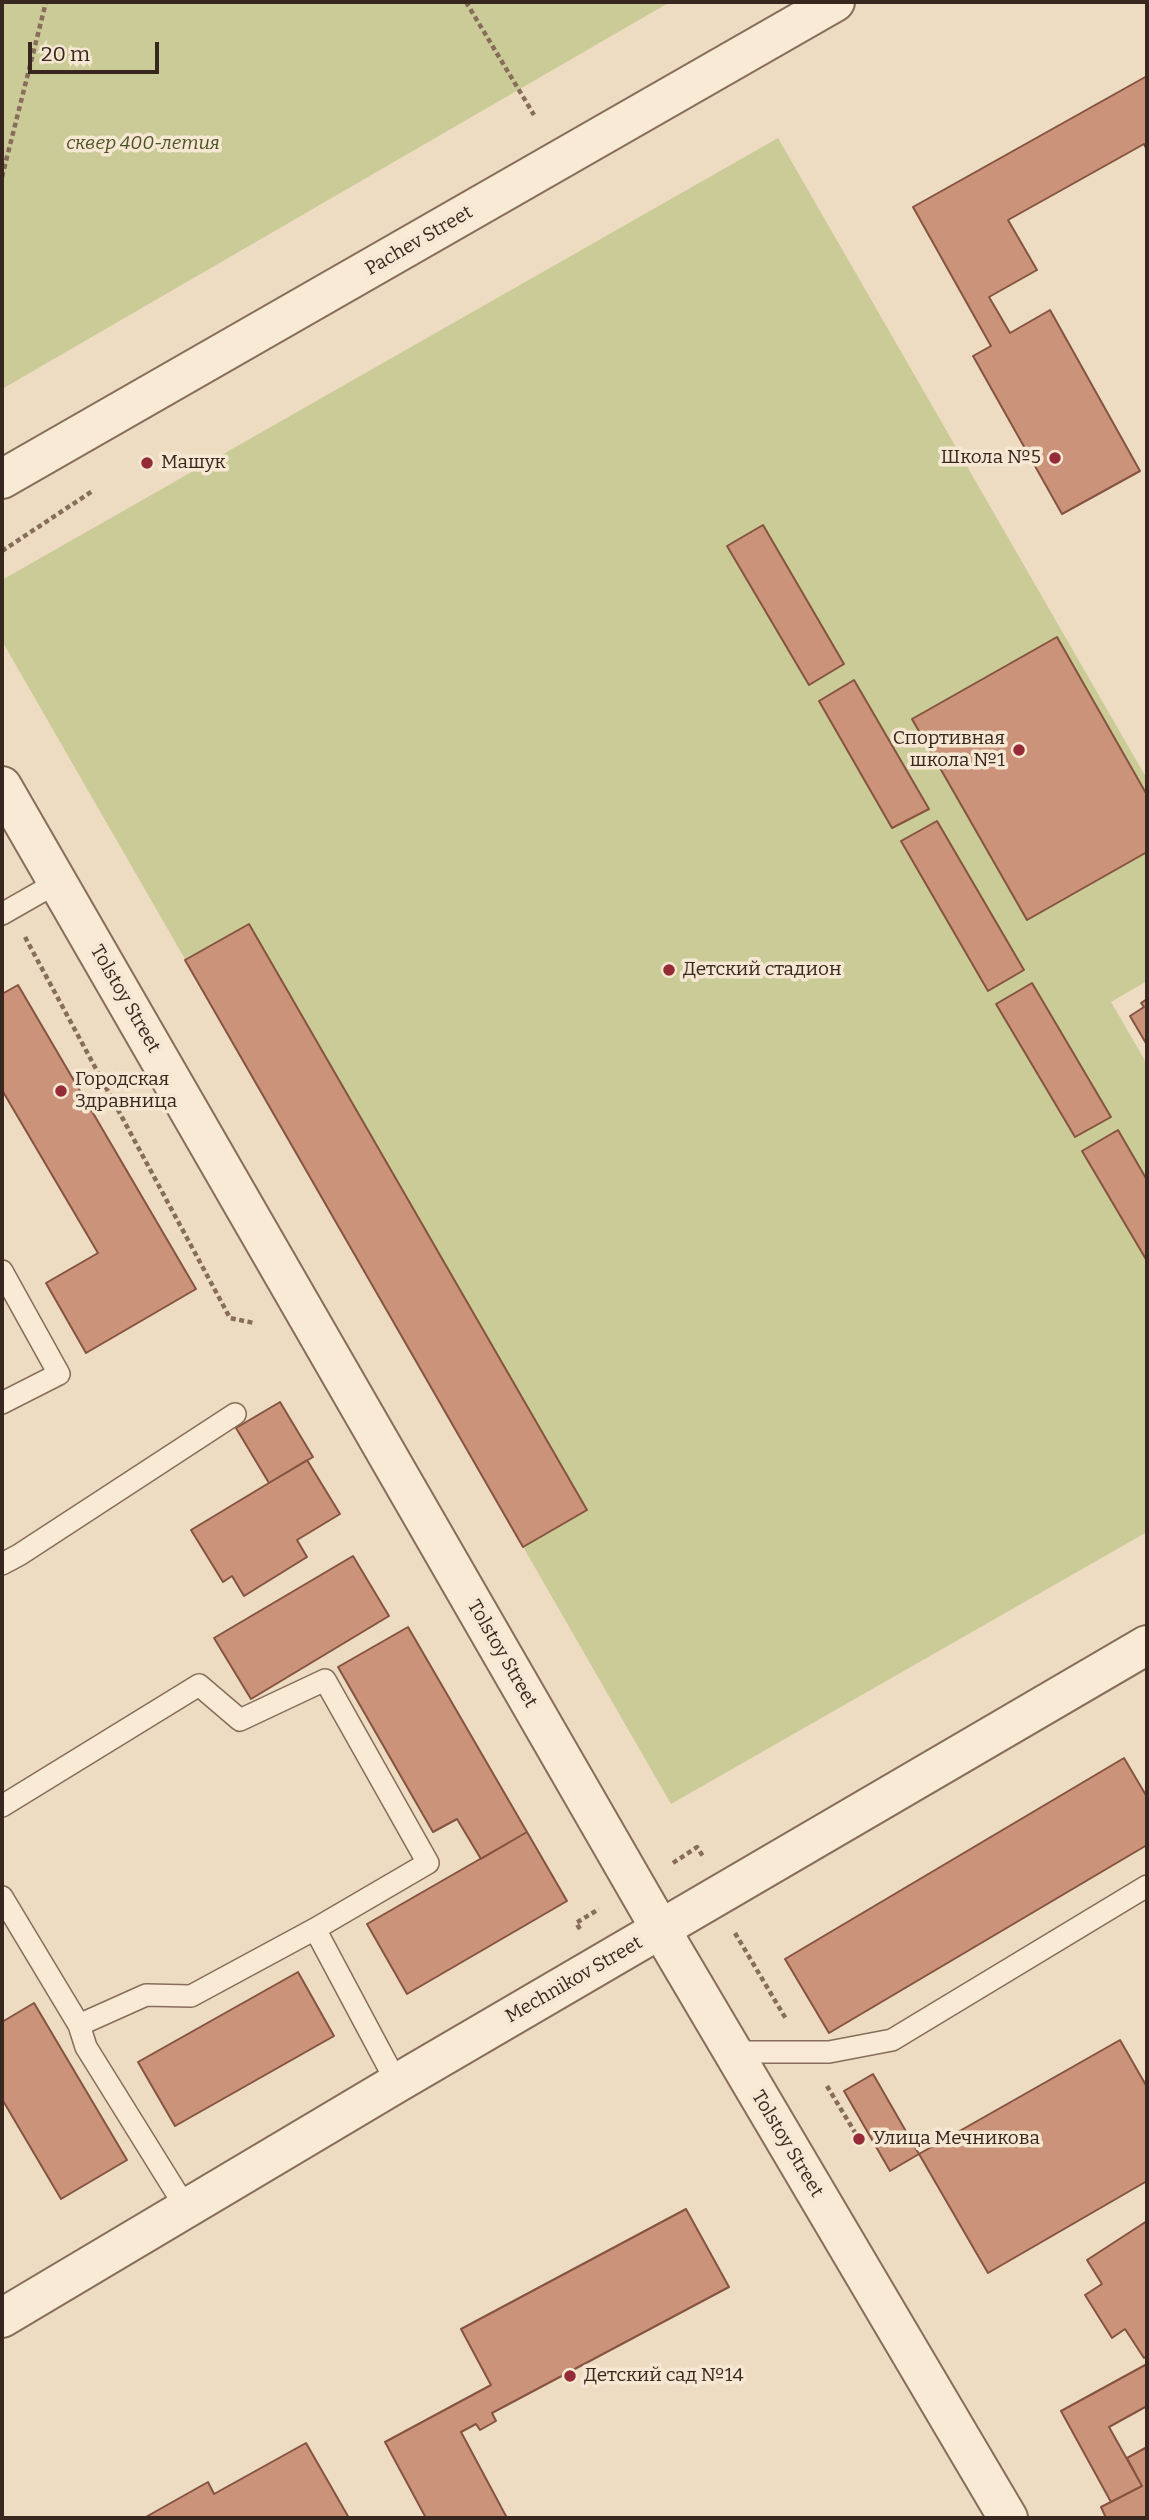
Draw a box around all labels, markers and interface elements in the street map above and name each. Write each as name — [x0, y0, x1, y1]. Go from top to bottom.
scale bar — [32, 28, 163, 72]
text: 20 m — [41, 41, 90, 67]
park label: сквер 400-летия — [66, 133, 220, 155]
street label: Pachev Street — [361, 201, 477, 281]
place label: Школа №5 — [941, 447, 1041, 469]
marker: Школа №5 — [1047, 450, 1063, 466]
place label: Машук — [161, 452, 226, 474]
marker: Машук — [139, 455, 155, 471]
place label: Спортивная школа №1 — [893, 728, 1005, 772]
marker: Спортивная школа №1 — [1011, 742, 1027, 758]
street label: Tolstoy Street — [85, 941, 165, 1057]
place label: Детский стадион — [683, 959, 841, 981]
marker: Детский стадион — [661, 962, 677, 978]
place label: Городская Здравница — [75, 1069, 177, 1113]
marker: Городская Здравница — [53, 1083, 69, 1099]
street label: Tolstoy Street — [462, 1596, 542, 1712]
street label: Mechnikov Street — [502, 1932, 646, 2028]
street label: Tolstoy Street — [746, 2087, 828, 2201]
place label: Улица Мечникова — [873, 2128, 1040, 2150]
marker: Улица Мечникова — [851, 2131, 867, 2147]
place label: Детский сад №14 — [584, 2365, 744, 2387]
marker: Детский сад №14 — [562, 2368, 578, 2384]

